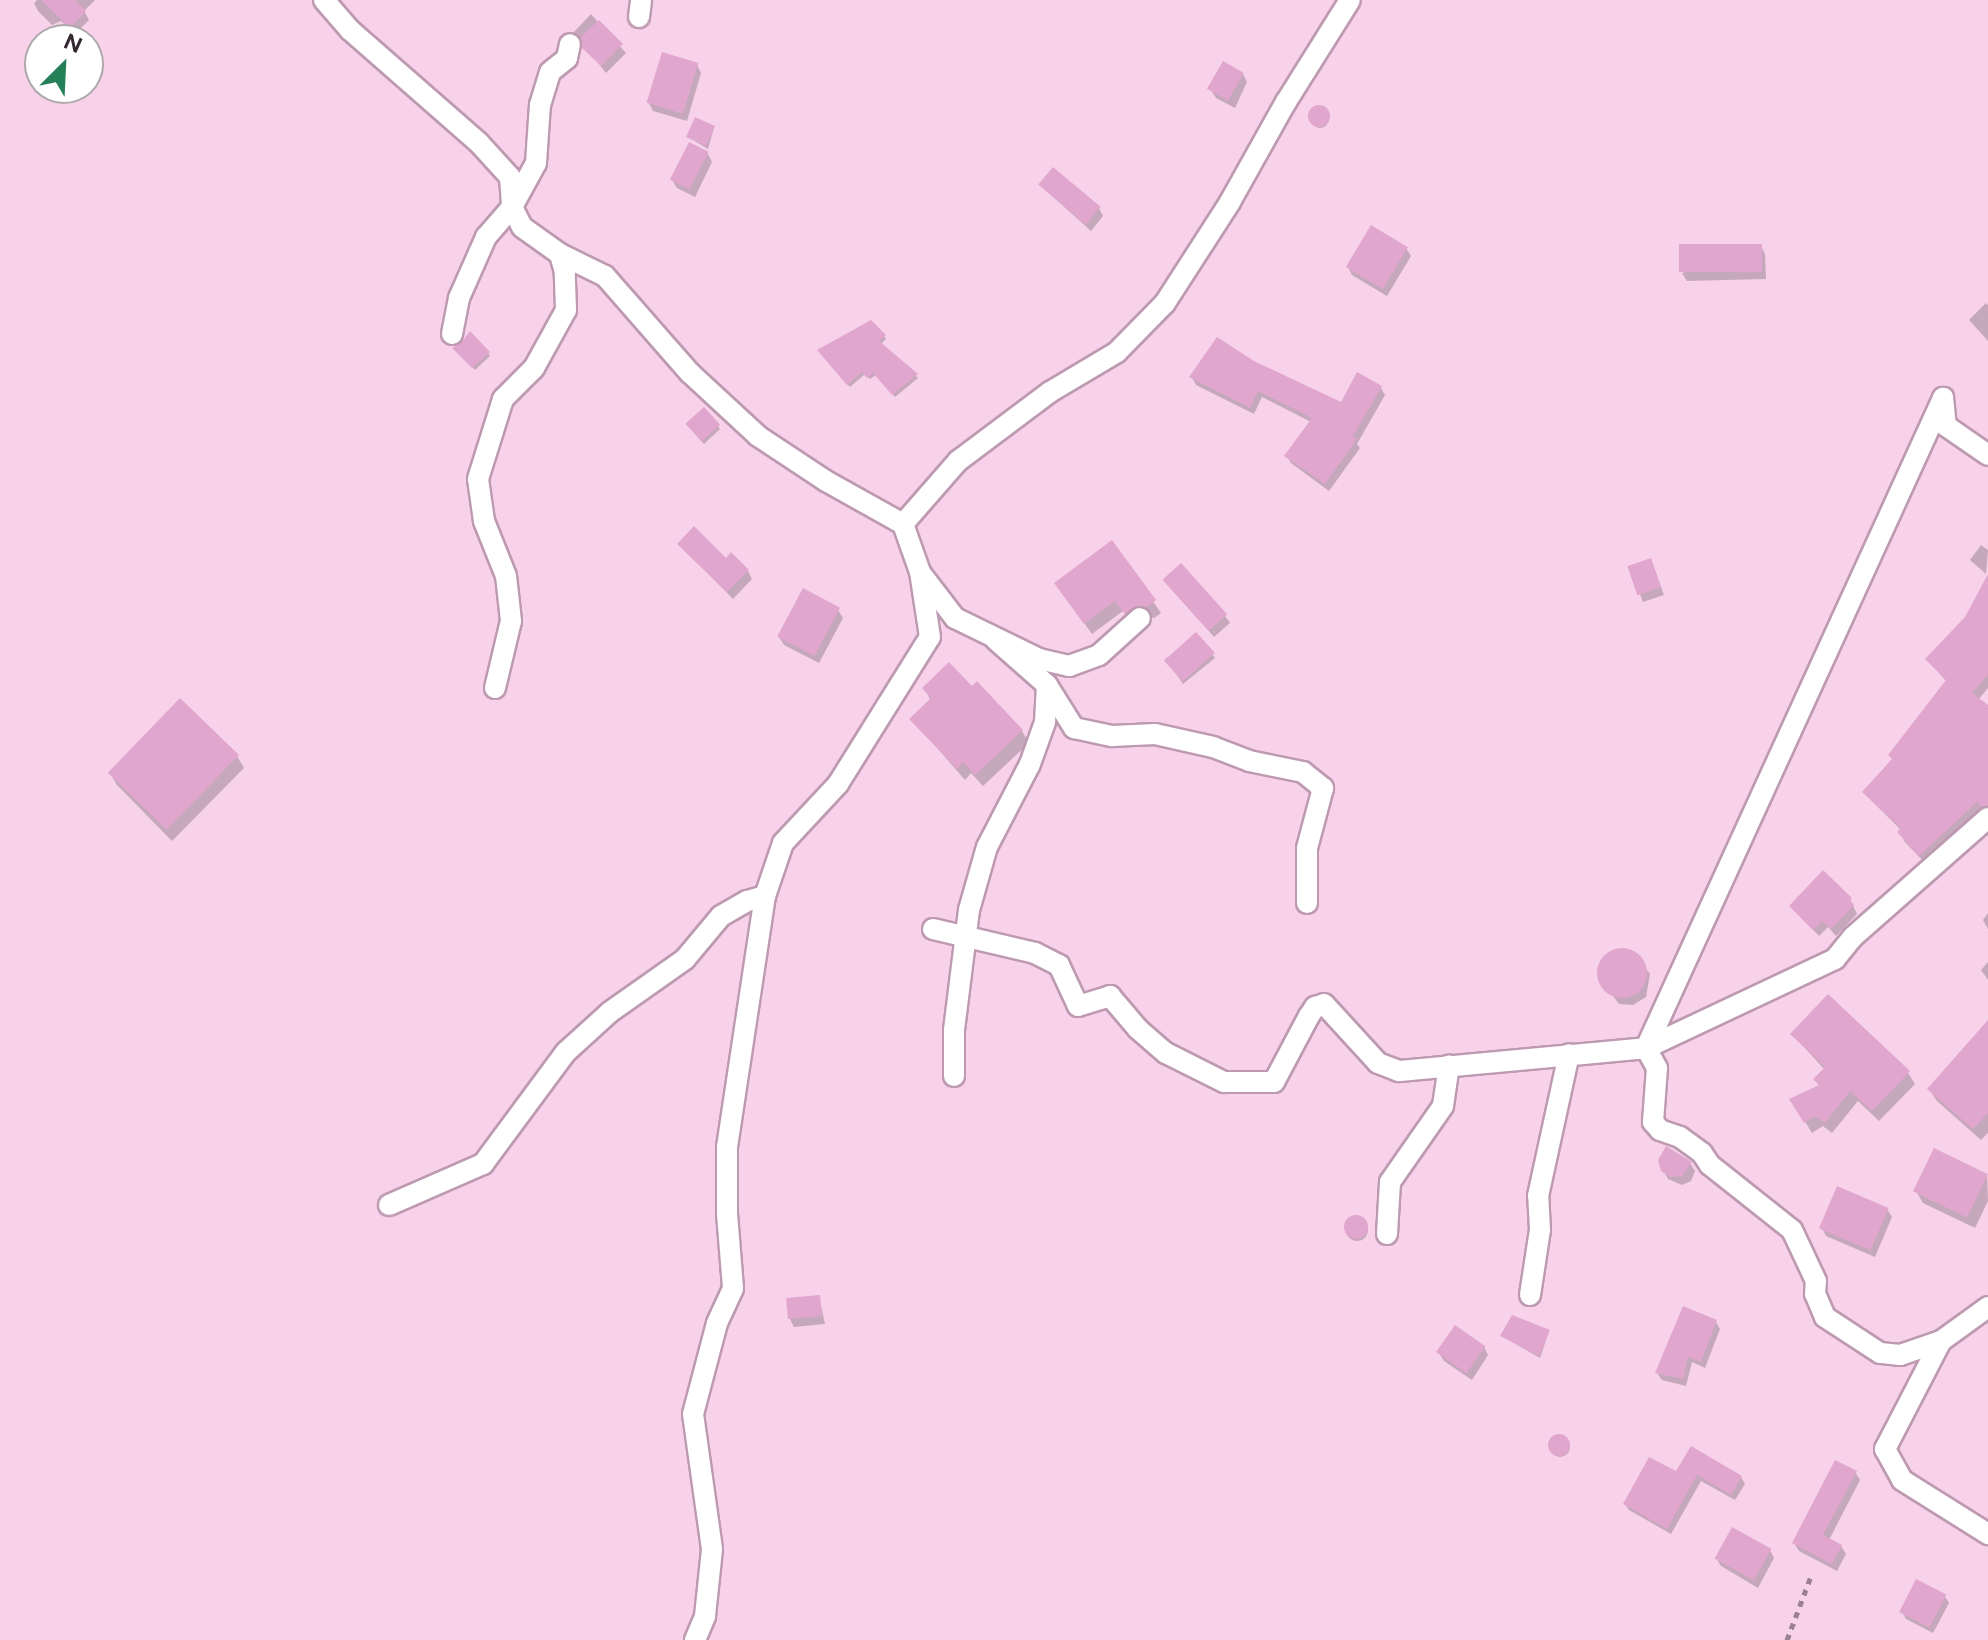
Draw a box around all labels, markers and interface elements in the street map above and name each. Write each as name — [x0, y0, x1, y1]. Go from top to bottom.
north arrow — [24, 24, 104, 104]
text: N — [60, 28, 86, 59]

